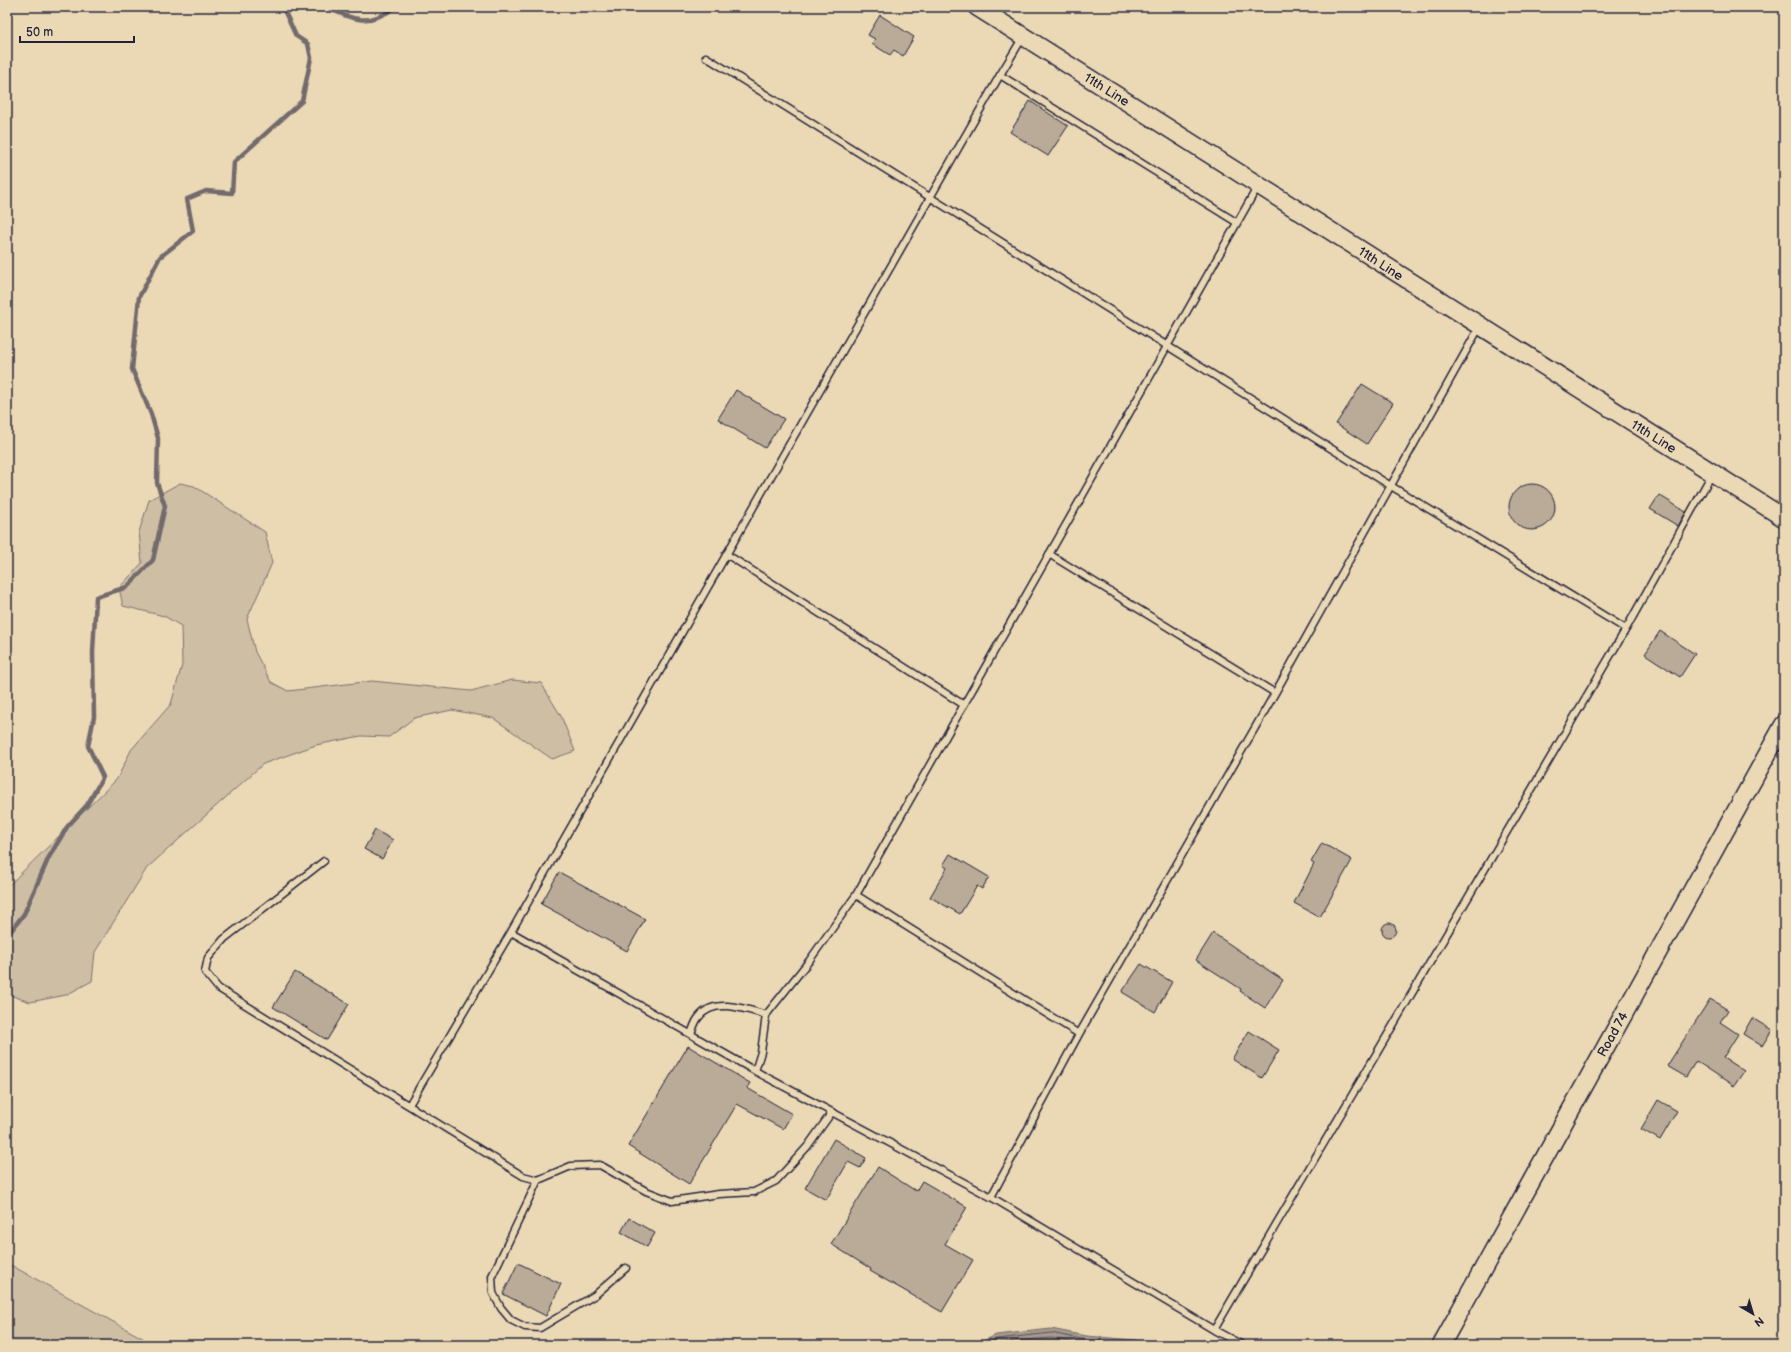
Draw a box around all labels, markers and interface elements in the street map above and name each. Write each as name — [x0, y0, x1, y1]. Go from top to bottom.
scale bar — [20, 18, 134, 44]
text: 50 m — [26, 25, 53, 40]
street label: 11th Line — [1081, 70, 1132, 110]
street label: 11th Line — [1355, 243, 1406, 284]
street label: 11th Line — [1628, 417, 1679, 457]
street label: Road 74 — [1594, 1009, 1632, 1060]
north arrow — [1733, 1294, 1773, 1334]
text: N — [1752, 1314, 1766, 1329]

